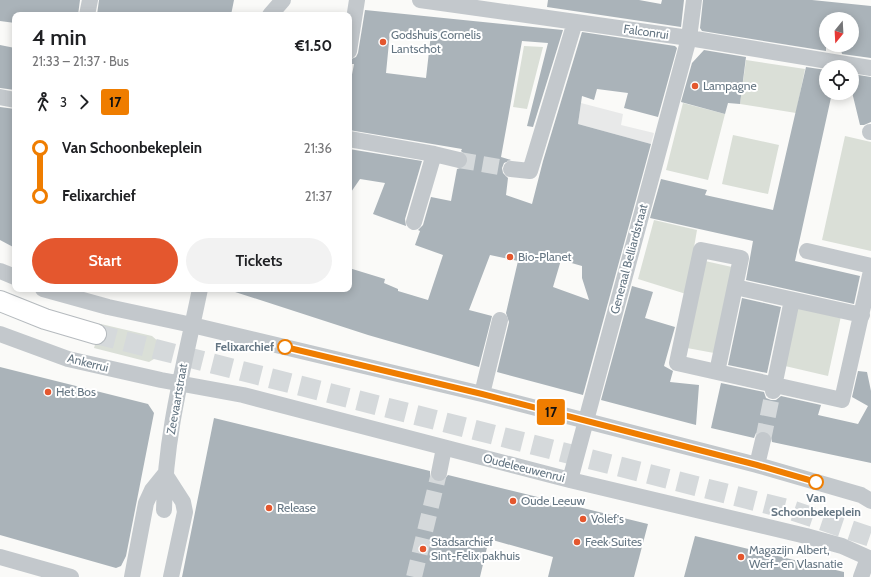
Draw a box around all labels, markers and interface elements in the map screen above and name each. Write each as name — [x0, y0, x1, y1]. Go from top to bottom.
north arrow — [819, 12, 859, 52]
map controls — [819, 12, 859, 100]
street label: Falconrui — [623, 21, 670, 42]
text: 4 min — [32, 24, 87, 51]
place label: Godshuis Cornelis Lantschot — [391, 27, 481, 56]
text: €1.50 — [295, 37, 332, 55]
marker: Godshuis Cornelis Lantschot — [378, 37, 388, 47]
text: 21:33 – 21:37 · Bus — [32, 53, 129, 69]
button: locate — [819, 60, 859, 100]
place label: Lampagne — [703, 78, 757, 93]
marker: Lampagne — [690, 81, 700, 91]
icon: walk — [32, 91, 54, 113]
icon: forward — [73, 91, 95, 113]
text: 17 — [109, 93, 121, 111]
text: 3 — [60, 94, 67, 110]
text: Van Schoonbekeplein — [62, 139, 202, 157]
text: 21:36 — [304, 140, 332, 156]
text: Felixarchief — [62, 187, 136, 205]
text: 21:37 — [305, 188, 332, 204]
street label: Generaal Belliardstraat — [607, 202, 650, 316]
button: Start — [32, 238, 178, 284]
button: Tickets — [186, 238, 332, 284]
place label: Bio-Planet — [518, 249, 572, 264]
marker: Bio-Planet — [505, 252, 515, 262]
place label: Felixarchief — [215, 339, 274, 354]
marker: Felixarchief — [277, 339, 293, 355]
street label: Ankerrui — [66, 350, 110, 375]
street label: Zeevaartstraat — [163, 362, 190, 436]
place label: Het Bos — [56, 384, 96, 399]
marker: Het Bos — [43, 387, 53, 397]
line badge: 17 — [533, 399, 569, 425]
text: 17 — [545, 403, 557, 421]
street label: Oudeleeuwenrui — [482, 450, 567, 485]
marker: Van Schoonbekeplein — [808, 474, 824, 490]
place label: Van Schoonbekeplein — [771, 490, 861, 519]
place label: Oude Leeuw — [521, 493, 585, 508]
marker: Oude Leeuw — [508, 496, 518, 506]
place label: Release — [277, 500, 316, 515]
marker: Release — [264, 503, 274, 513]
place label: Volef's — [591, 511, 624, 526]
marker: Volef's — [578, 514, 588, 524]
place label: Stadsarchief Sint-Felix pakhuis — [431, 534, 520, 563]
place label: Feek Suites — [585, 534, 642, 549]
marker: Feek Suites — [572, 537, 582, 547]
place label: Magazijn Albert, Werf- en Vlasnatie — [749, 542, 843, 571]
marker: Stadsarchief Sint-Felix pakhuis — [418, 544, 428, 554]
marker: Magazijn Albert, Werf- en Vlasnatie — [736, 552, 746, 562]

